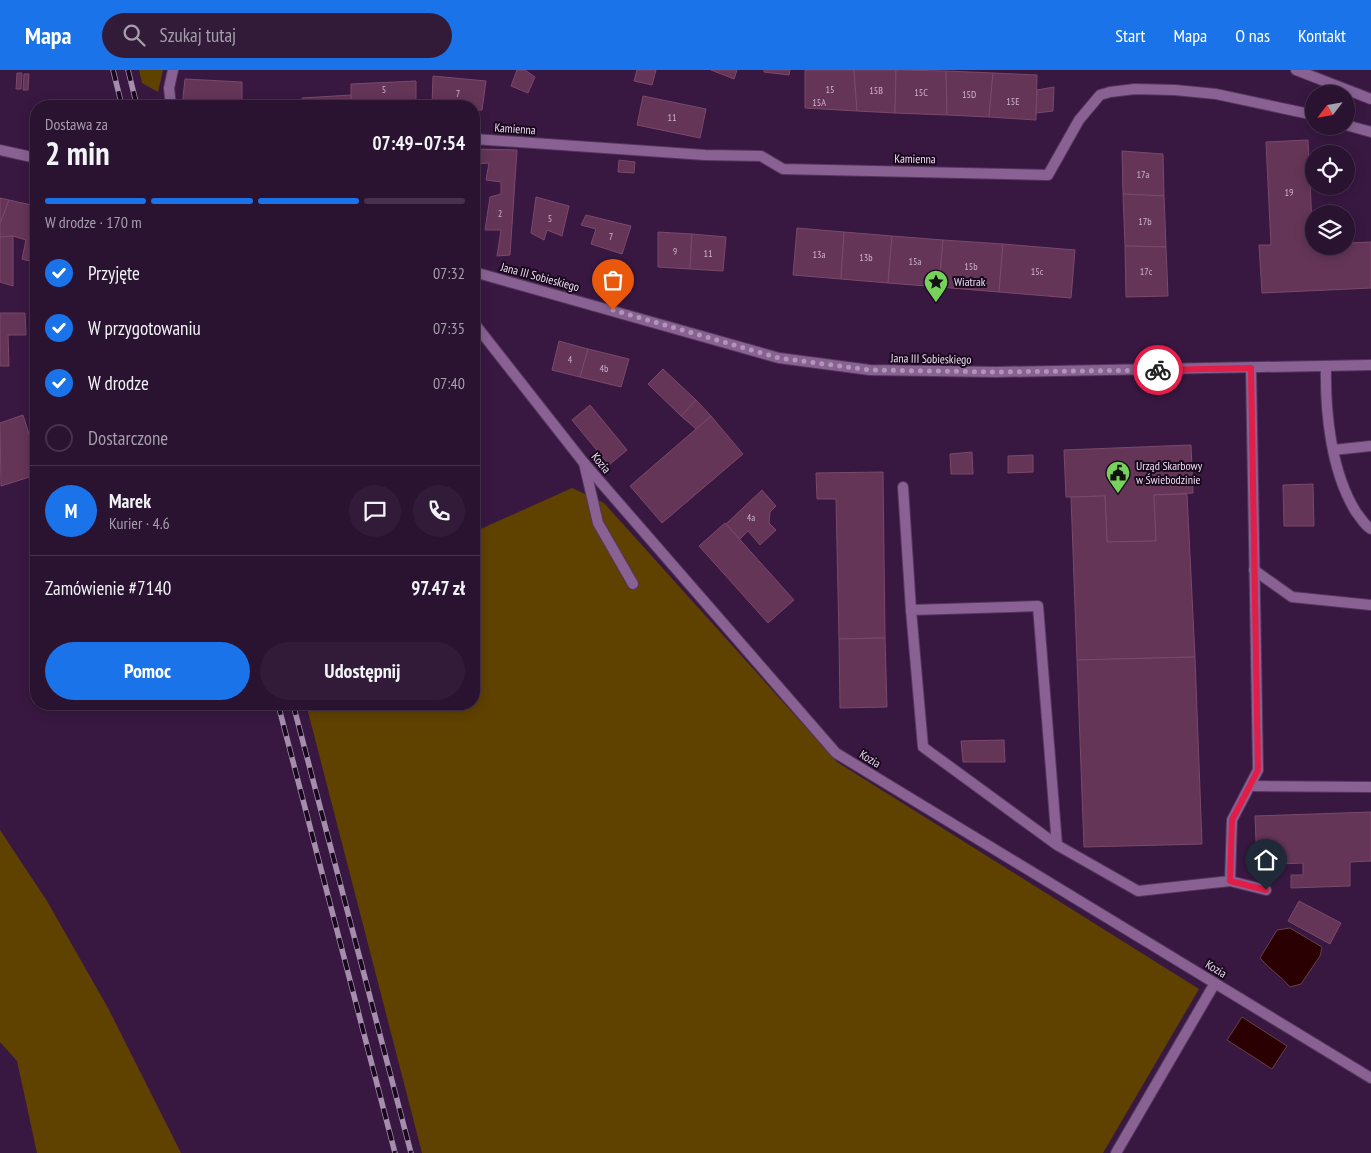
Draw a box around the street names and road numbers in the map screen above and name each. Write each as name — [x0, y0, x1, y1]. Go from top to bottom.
street label: Kamienna — [494, 120, 536, 137]
street label: Kamienna — [894, 151, 936, 166]
street label: Jana III Sobieskiego — [498, 259, 581, 294]
street label: Jana III Sobieskiego — [889, 350, 972, 367]
street label: Kozia — [588, 449, 614, 476]
street label: Kozia — [857, 746, 884, 771]
street label: Kozia — [1203, 956, 1230, 981]

